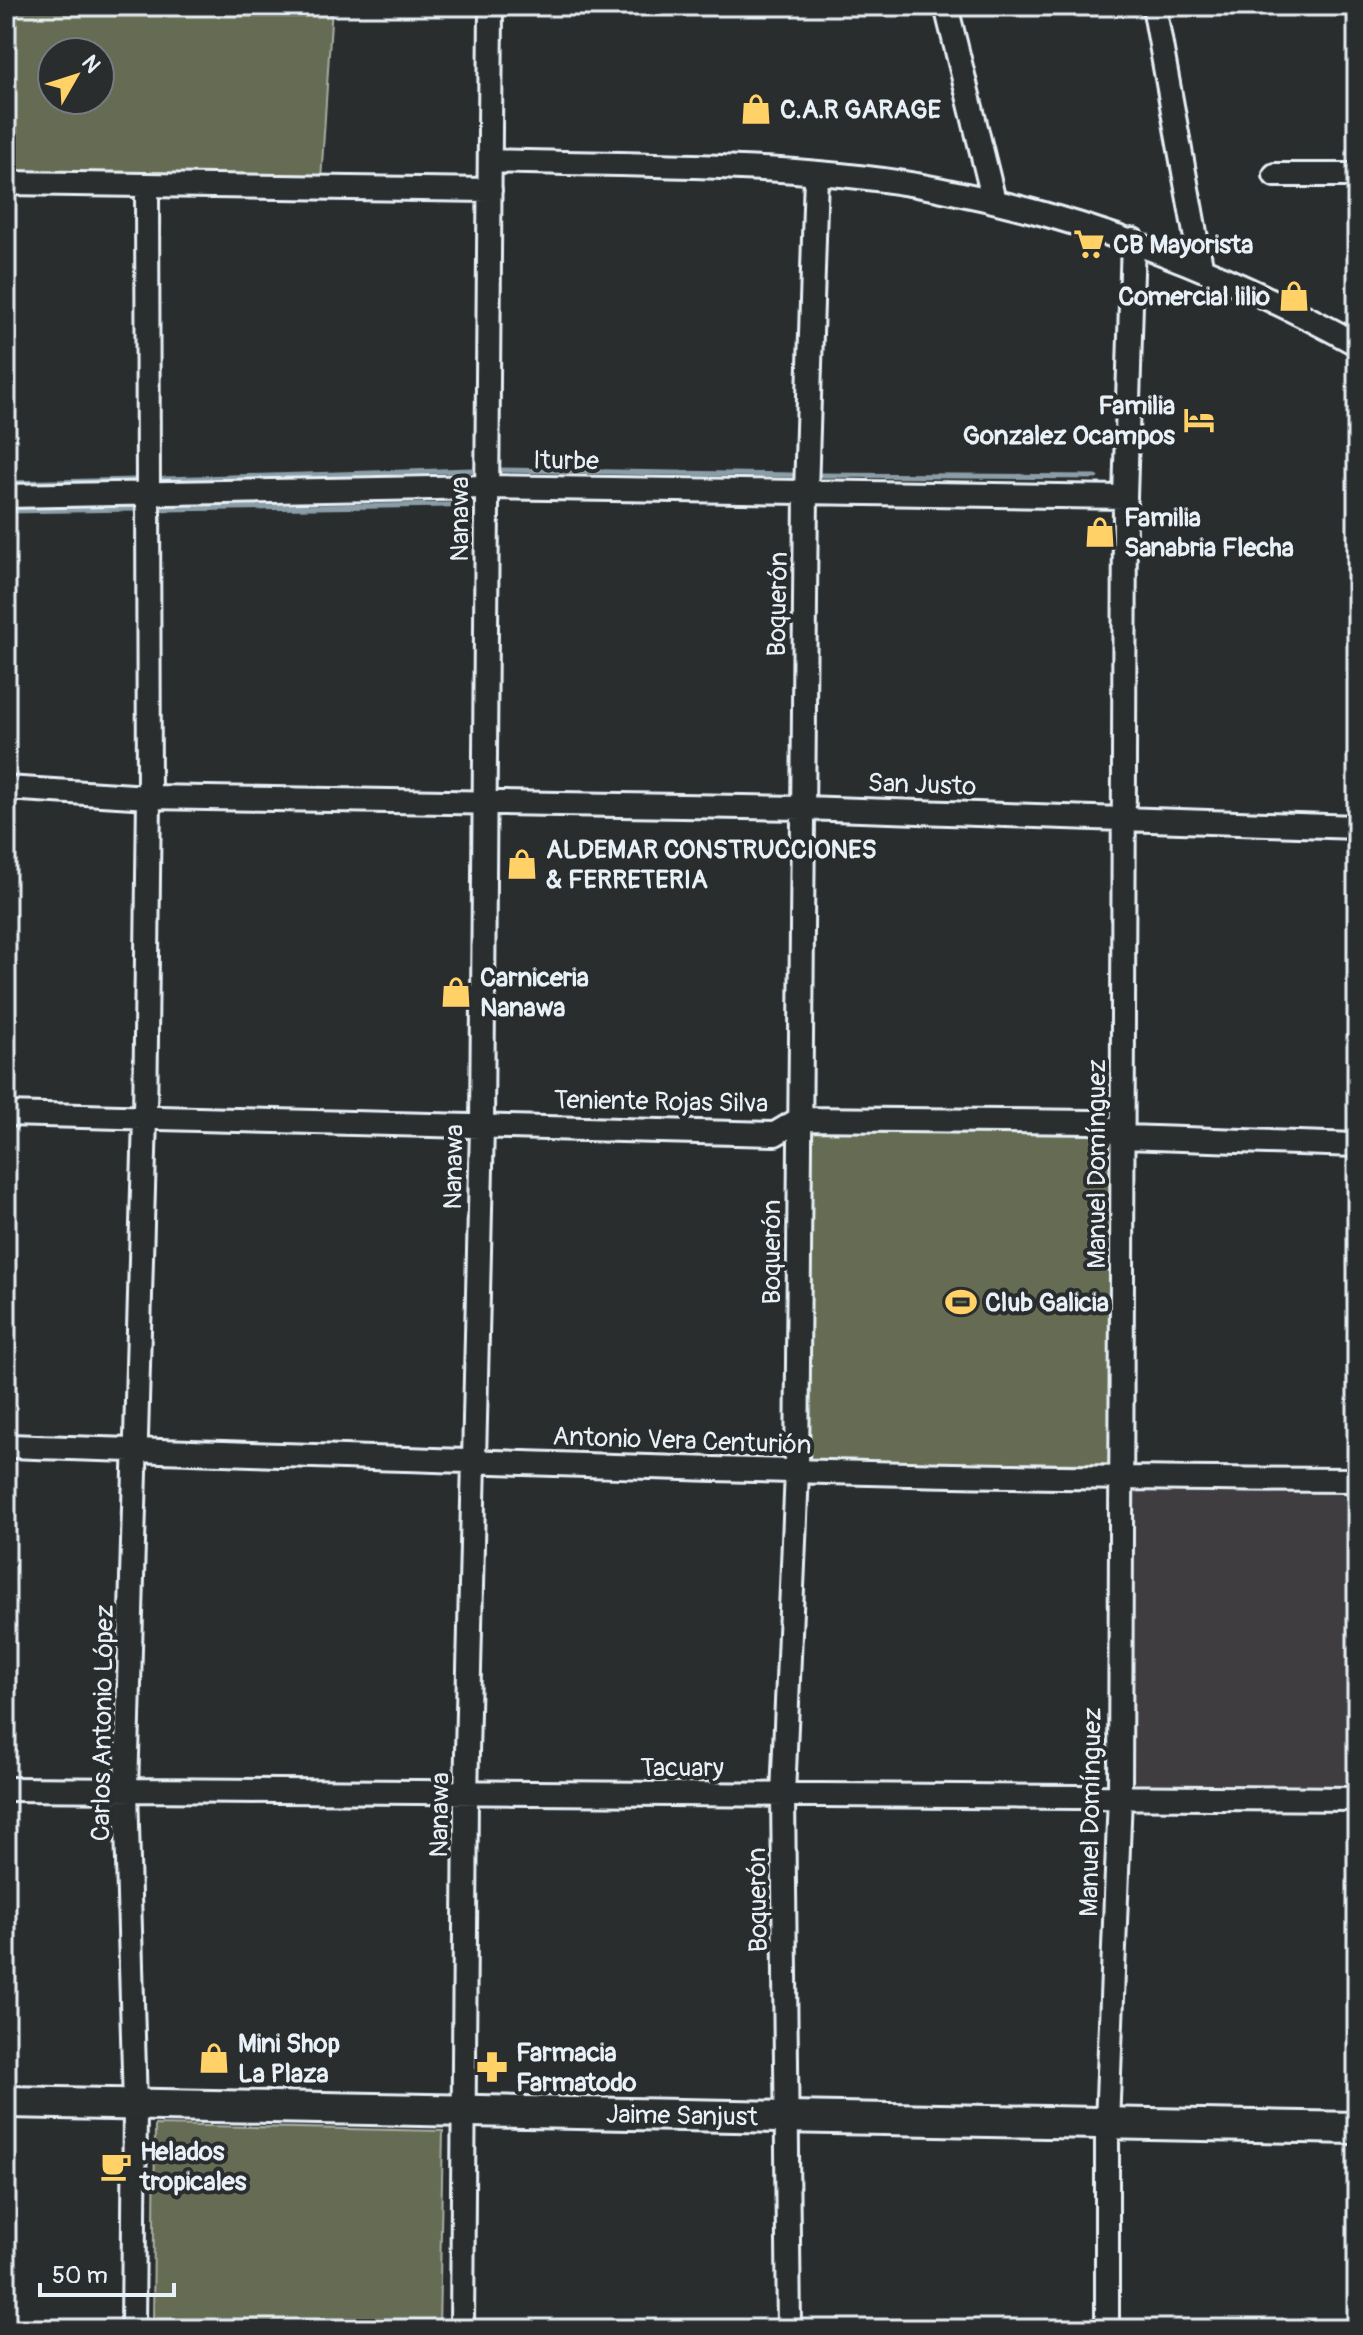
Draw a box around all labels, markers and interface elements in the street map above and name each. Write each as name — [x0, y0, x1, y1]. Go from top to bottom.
north arrow — [36, 36, 116, 116]
text: N — [75, 49, 106, 79]
shop icon: C.A.R GARAGE — [739, 92, 773, 126]
place label: C.A.R GARAGE — [780, 94, 941, 126]
supermarket icon: CB Mayorista — [1072, 227, 1106, 261]
place label: CB Mayorista — [1113, 229, 1253, 261]
shop icon: Comercial lilio — [1277, 279, 1311, 313]
place label: Comercial lilio — [1118, 281, 1270, 313]
place label: Familia Gonzalez Ocampos — [963, 390, 1175, 452]
hotel icon: Familia Gonzalez Ocampos — [1182, 403, 1216, 437]
street label: Iturbe — [533, 444, 599, 478]
street label: Nanawa — [444, 476, 476, 562]
place label: Familia Sanabria Flecha — [1124, 502, 1294, 564]
shop icon: Familia Sanabria Flecha — [1083, 515, 1117, 549]
street label: Boquerón — [761, 551, 795, 657]
street label: San Justo — [867, 767, 977, 803]
place label: ALDEMAR CONSTRUCCIONES & FERRETERIA — [546, 834, 877, 896]
shop icon: ALDEMAR CONSTRUCCIONES & FERRETERIA — [505, 847, 539, 881]
place label: Carniceria Nanawa — [480, 962, 589, 1024]
shop icon: Carniceria Nanawa — [439, 975, 473, 1009]
street label: Manuel Domínguez — [1081, 1059, 1113, 1269]
street label: Teniente Rojas Silva — [554, 1084, 768, 1120]
street label: Nanawa — [437, 1124, 471, 1210]
street label: Boquerón — [756, 1200, 788, 1304]
sports icon: Club Galicia — [944, 1285, 978, 1319]
place label: Club Galicia — [985, 1287, 1109, 1319]
street label: Antonio Vera Centurión — [552, 1420, 812, 1462]
street label: Carlos Antonio López — [85, 1604, 121, 1842]
street label: Manuel Domínguez — [1073, 1707, 1109, 1917]
street label: Tacuary — [640, 1752, 724, 1784]
street label: Nanawa — [423, 1772, 457, 1858]
street label: Boquerón — [741, 1847, 775, 1953]
place label: Mini Shop La Plaza — [238, 2028, 340, 2090]
place label: Farmacia Farmatodo — [516, 2037, 637, 2099]
shop icon: Mini Shop La Plaza — [197, 2041, 231, 2075]
pharmacy icon: Farmacia Farmatodo — [475, 2050, 509, 2084]
street label: Jaime Sanjust — [606, 2099, 759, 2133]
place label: Helados tropicales — [138, 2136, 247, 2198]
cafe icon: Helados tropicales — [99, 2149, 133, 2183]
scale bar — [40, 2247, 174, 2297]
text: 50 m — [52, 2261, 108, 2290]

